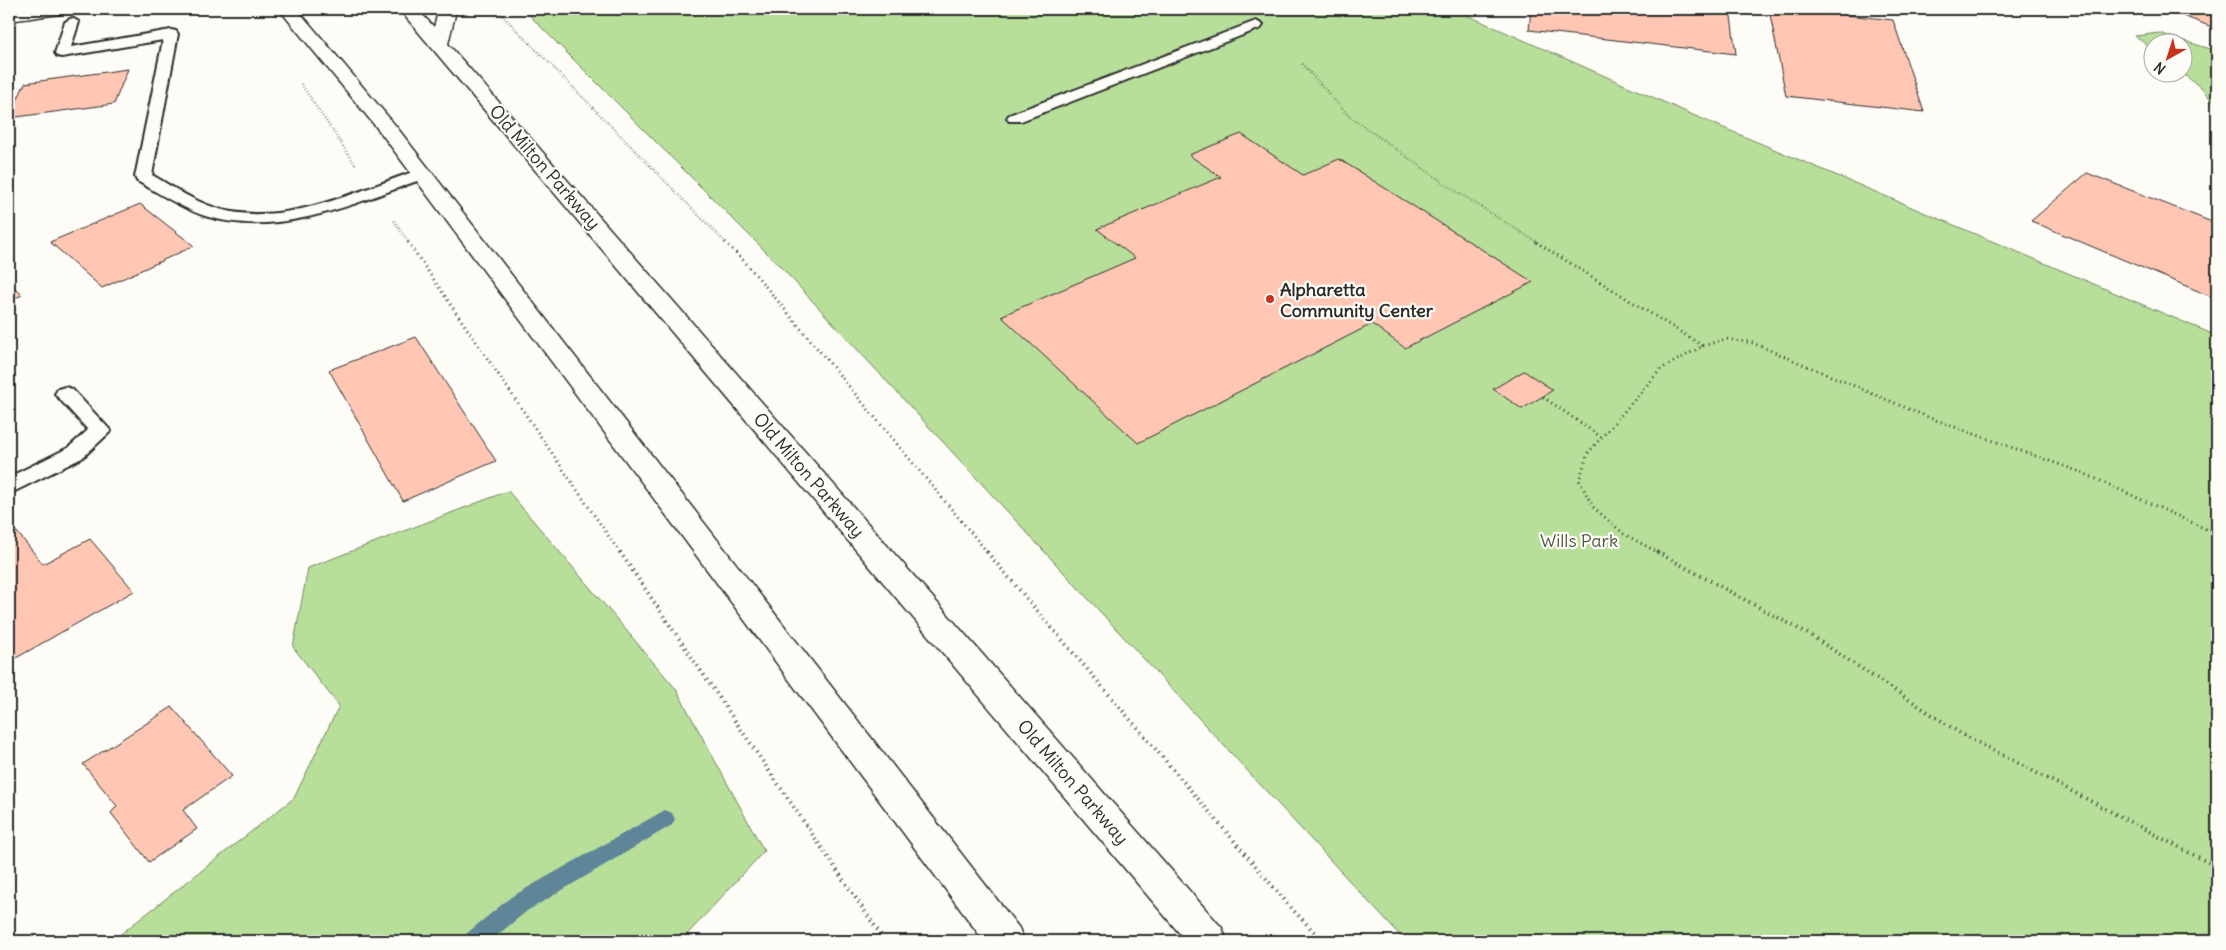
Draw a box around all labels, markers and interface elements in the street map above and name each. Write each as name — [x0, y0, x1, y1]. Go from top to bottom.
north arrow — [2144, 32, 2194, 82]
text: N — [2150, 58, 2169, 78]
street label: Old Milton Parkway — [484, 100, 606, 234]
place label: Alpharetta Community Center — [1280, 278, 1434, 322]
marker: Alpharetta Community Center — [1264, 293, 1276, 305]
street label: Old Milton Parkway — [748, 408, 870, 542]
park label: Wills Park — [1540, 529, 1618, 552]
street label: Old Milton Parkway — [1012, 715, 1134, 849]

